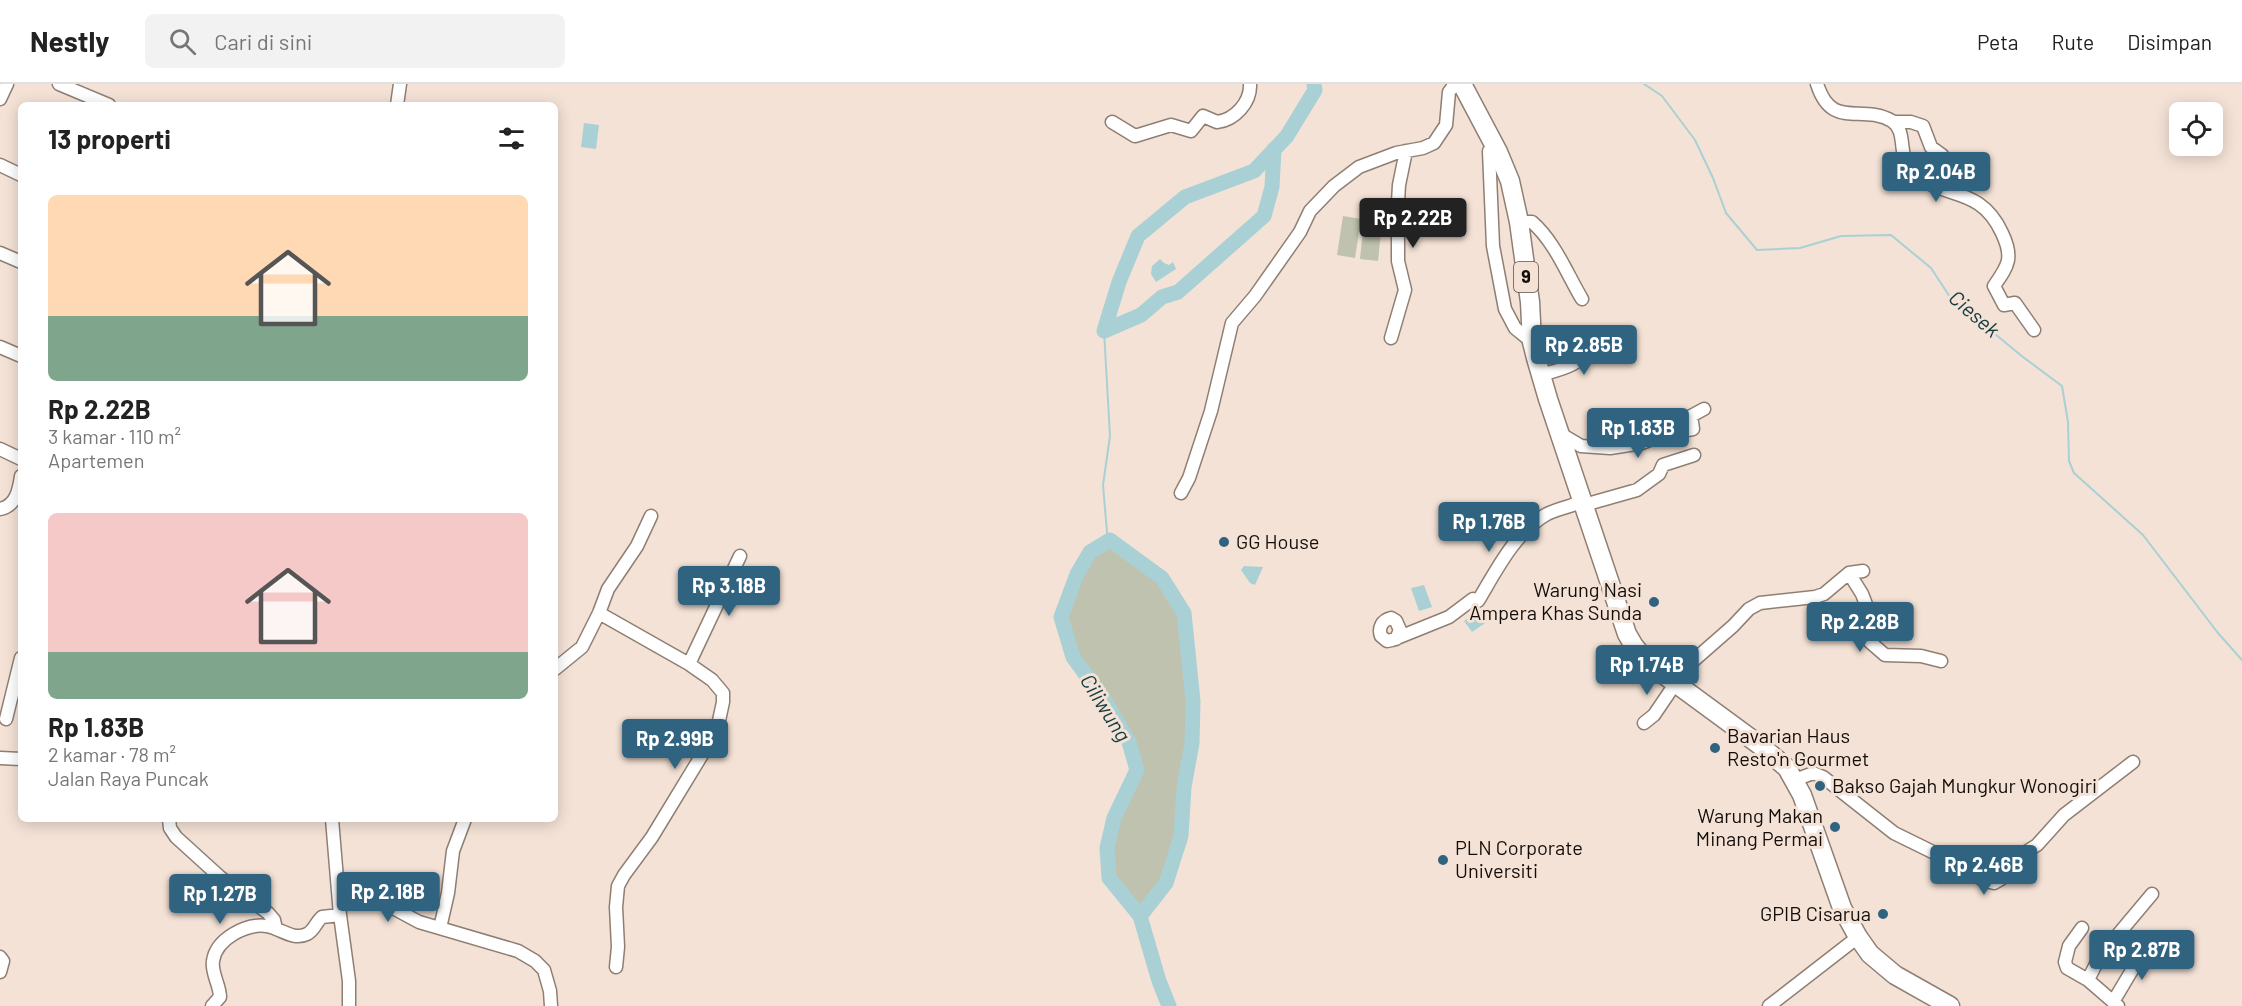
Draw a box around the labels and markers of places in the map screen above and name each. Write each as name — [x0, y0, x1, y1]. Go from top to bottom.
pin: Rp 2.04B — [1874, 152, 1998, 203]
pin: Rp 2.22B — [1351, 198, 1475, 249]
pin: Rp 2.85B — [1522, 325, 1646, 376]
pin: Rp 1.83B — [1576, 408, 1700, 459]
pin: Rp 1.76B — [1427, 502, 1551, 553]
place label: GG House — [1236, 529, 1320, 553]
marker: GG House — [1217, 535, 1231, 549]
pin: Rp 3.18B — [667, 566, 791, 617]
place label: Warung Nasi Ampera Khas Sunda — [1469, 577, 1642, 624]
marker: Warung Nasi Ampera Khas Sunda — [1647, 595, 1661, 609]
pin: Rp 2.28B — [1798, 602, 1922, 653]
pin: Rp 1.74B — [1585, 645, 1709, 696]
pin: Rp 2.99B — [613, 719, 737, 770]
place label: Bavarian Haus Resto'n Gourmet — [1727, 723, 1869, 770]
marker: Bavarian Haus Resto'n Gourmet — [1708, 741, 1722, 755]
place label: Bakso Gajah Mungkur Wonogiri — [1832, 773, 2097, 797]
marker: Bakso Gajah Mungkur Wonogiri — [1813, 779, 1827, 793]
place label: Warung Makan Minang Permai — [1696, 803, 1823, 850]
marker: Warung Makan Minang Permai — [1828, 820, 1842, 834]
place label: PLN Corporate Universiti — [1455, 835, 1583, 882]
pin: Rp 2.46B — [1922, 845, 2046, 896]
marker: PLN Corporate Universiti — [1436, 853, 1450, 867]
pin: Rp 2.18B — [326, 872, 450, 923]
pin: Rp 1.27B — [158, 874, 282, 925]
place label: GPIB Cisarua — [1760, 901, 1871, 925]
marker: GPIB Cisarua — [1876, 907, 1890, 921]
pin: Rp 2.87B — [2080, 930, 2204, 981]

